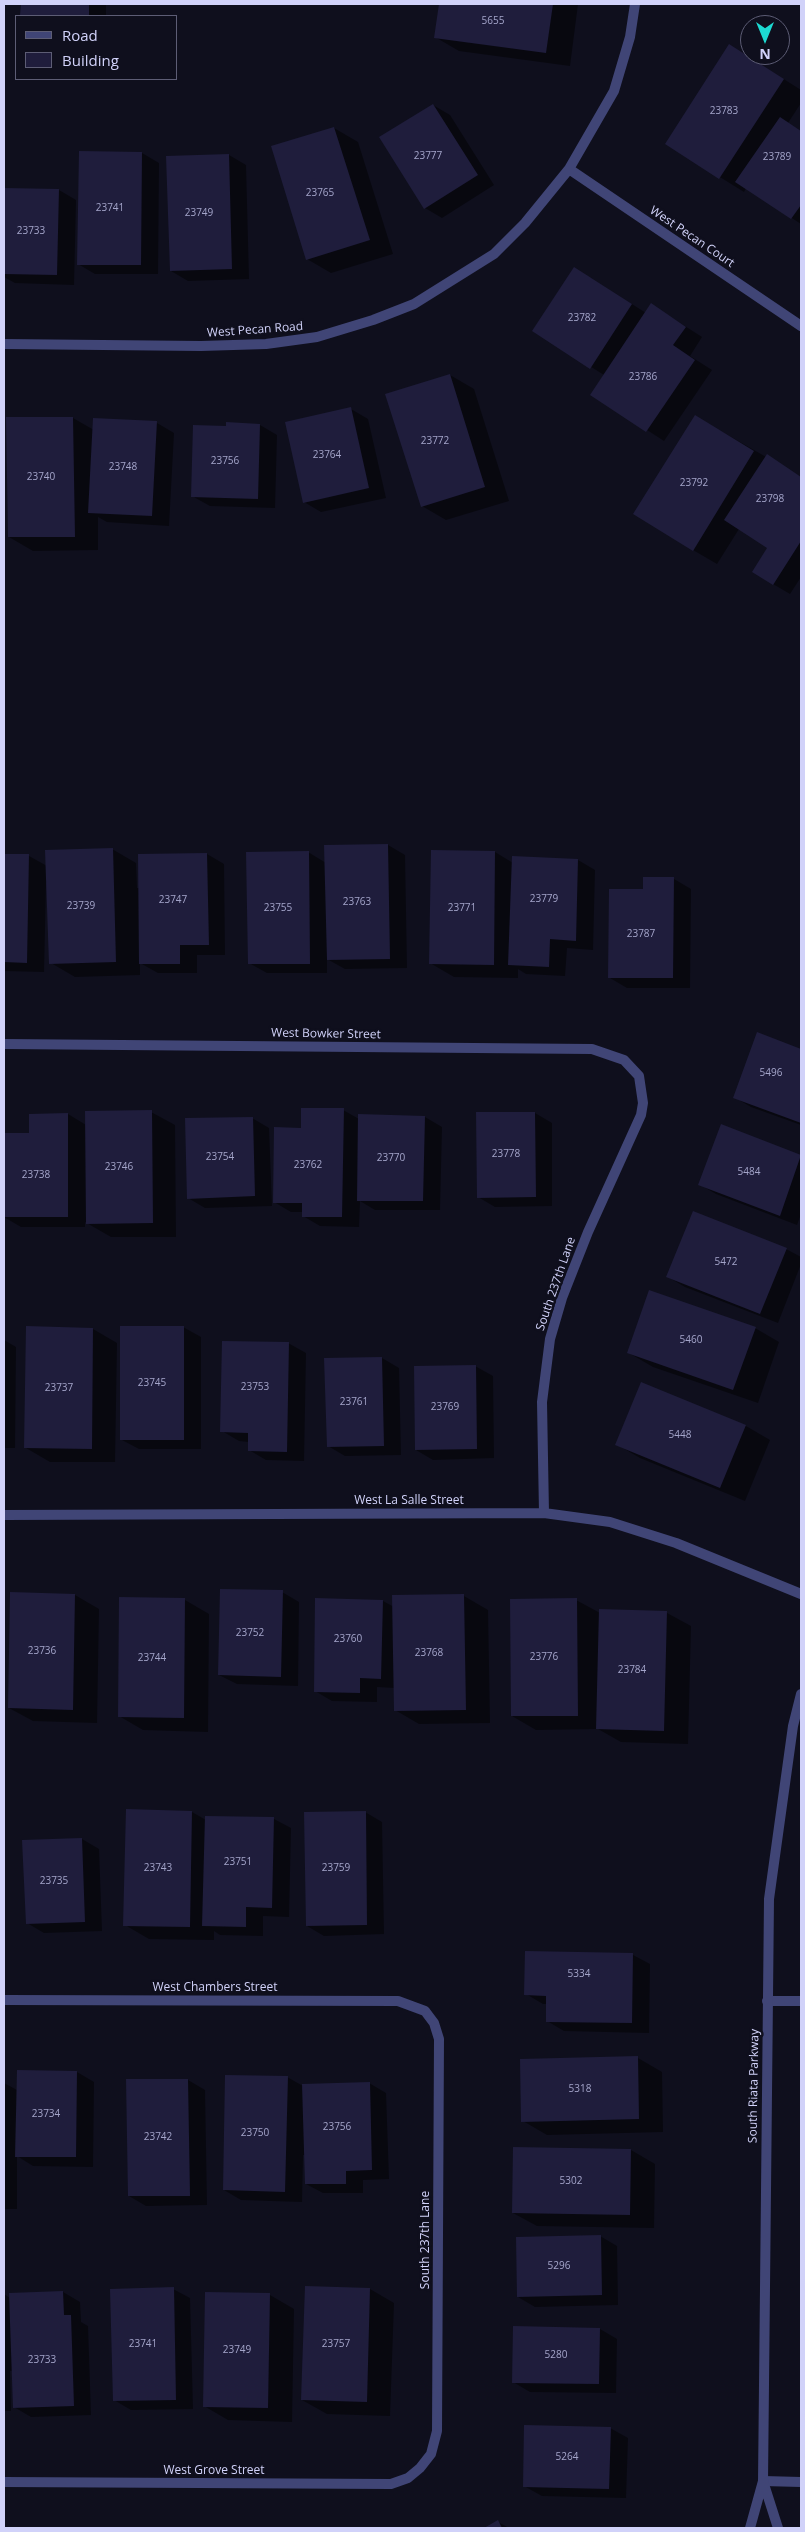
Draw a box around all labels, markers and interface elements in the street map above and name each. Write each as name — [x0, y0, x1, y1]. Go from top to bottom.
legend — [15, 15, 178, 80]
house number: 5655 — [482, 15, 504, 27]
north arrow — [740, 15, 790, 65]
text: Road — [62, 25, 98, 45]
text: N — [759, 45, 771, 64]
text: Building — [62, 50, 119, 70]
house number: 23783 — [710, 105, 738, 117]
house number: 23777 — [414, 150, 442, 162]
house number: 23789 — [763, 151, 791, 163]
house number: 23765 — [306, 187, 334, 199]
house number: 23741 — [96, 202, 124, 214]
street label: West Pecan Court — [647, 203, 737, 271]
house number: 23749 — [185, 207, 213, 219]
house number: 23733 — [17, 225, 45, 237]
house number: 23782 — [568, 312, 596, 324]
street label: West Pecan Road — [206, 319, 304, 341]
house number: 23786 — [629, 371, 657, 383]
house number: 23772 — [421, 435, 449, 447]
house number: 23764 — [313, 449, 341, 461]
house number: 23756 — [211, 455, 239, 467]
house number: 23748 — [109, 461, 137, 473]
house number: 23740 — [27, 471, 55, 483]
house number: 23792 — [680, 477, 708, 489]
house number: 23798 — [756, 493, 784, 505]
house number: 23779 — [530, 893, 558, 905]
house number: 23747 — [159, 894, 187, 906]
house number: 23763 — [343, 896, 371, 908]
house number: 23739 — [67, 900, 95, 912]
house number: 23755 — [264, 902, 292, 914]
house number: 23771 — [448, 902, 476, 914]
house number: 23787 — [627, 928, 655, 940]
street label: West Bowker Street — [271, 1026, 381, 1042]
house number: 5496 — [760, 1067, 782, 1079]
house number: 23778 — [492, 1148, 520, 1160]
house number: 23754 — [206, 1151, 234, 1163]
house number: 23770 — [377, 1152, 405, 1164]
house number: 23762 — [294, 1159, 322, 1171]
house number: 23746 — [105, 1161, 133, 1173]
house number: 5484 — [738, 1166, 760, 1178]
house number: 23738 — [22, 1169, 50, 1181]
street label: South 237th Lane — [533, 1235, 579, 1333]
house number: 5472 — [715, 1256, 737, 1268]
house number: 5460 — [680, 1334, 702, 1346]
house number: 23745 — [138, 1377, 166, 1389]
house number: 23753 — [241, 1381, 269, 1393]
house number: 23737 — [45, 1382, 73, 1394]
house number: 23761 — [340, 1396, 368, 1408]
house number: 23769 — [431, 1401, 459, 1413]
house number: 5448 — [669, 1429, 691, 1441]
street label: West La Salle Street — [354, 1494, 464, 1508]
house number: 23752 — [236, 1627, 264, 1639]
house number: 23760 — [334, 1633, 362, 1645]
house number: 23736 — [28, 1645, 56, 1657]
house number: 23768 — [415, 1647, 443, 1659]
house number: 23776 — [530, 1651, 558, 1663]
house number: 23744 — [138, 1652, 166, 1664]
house number: 23784 — [618, 1664, 646, 1676]
house number: 23751 — [224, 1856, 252, 1868]
house number: 23743 — [144, 1862, 172, 1874]
house number: 23759 — [322, 1862, 350, 1874]
house number: 23735 — [40, 1875, 68, 1887]
house number: 5334 — [568, 1968, 590, 1980]
street label: West Chambers Street — [153, 1981, 277, 1995]
street label: South Riata Parkway — [746, 2029, 762, 2143]
house number: 5318 — [569, 2083, 591, 2095]
house number: 23734 — [32, 2108, 60, 2120]
house number: 23756 — [323, 2121, 351, 2133]
house number: 23750 — [241, 2127, 269, 2139]
house number: 23742 — [144, 2131, 172, 2143]
house number: 5302 — [560, 2175, 582, 2187]
street label: South 237th Lane — [419, 2191, 433, 2289]
house number: 5296 — [548, 2260, 570, 2272]
house number: 23741 — [129, 2338, 157, 2350]
house number: 23757 — [322, 2338, 350, 2350]
house number: 23749 — [223, 2344, 251, 2356]
house number: 5280 — [545, 2349, 567, 2361]
house number: 23733 — [28, 2354, 56, 2366]
house number: 5264 — [556, 2451, 578, 2463]
street label: West Grove Street — [163, 2464, 265, 2478]

